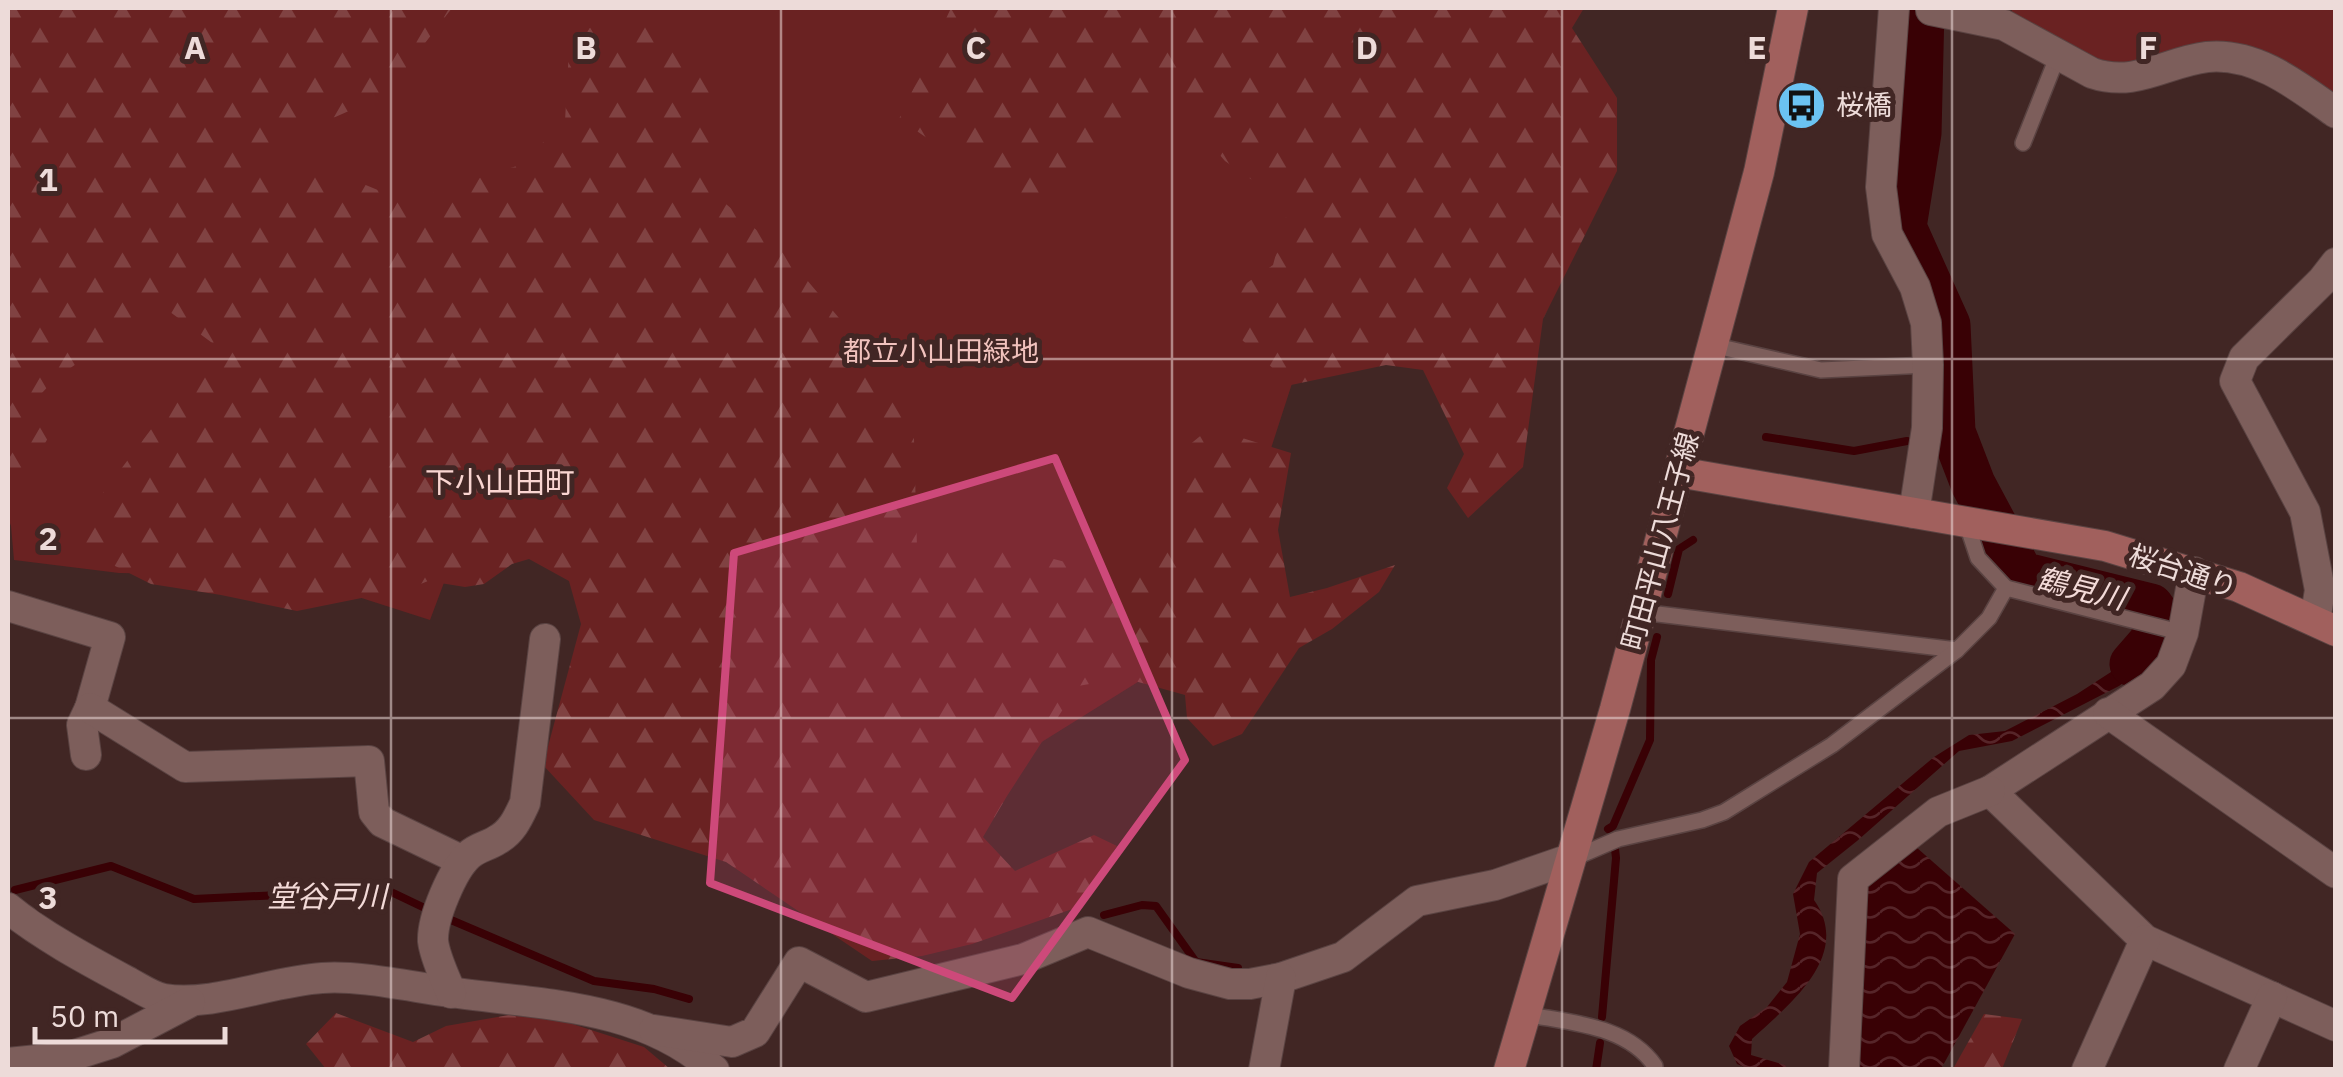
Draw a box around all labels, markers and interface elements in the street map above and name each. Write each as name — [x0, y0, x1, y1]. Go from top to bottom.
text: A — [184, 26, 206, 68]
text: B — [575, 26, 597, 68]
text: C — [966, 26, 986, 68]
text: D — [1356, 26, 1378, 68]
text: E — [1747, 26, 1767, 68]
text: F — [2139, 26, 2157, 68]
bus stop icon: 桜橋 — [1775, 79, 1827, 131]
place label: 桜橋 — [1836, 86, 1892, 123]
text: 1 — [38, 158, 58, 200]
park label: 都立小山田緑地 — [843, 332, 1039, 369]
street label: 町田平山八王子線 — [1613, 428, 1706, 654]
district label: 下小山田町 — [425, 462, 575, 501]
text: 2 — [38, 517, 58, 559]
street label: 桜台通り — [2124, 536, 2242, 605]
water label: 鶴見川 — [2033, 558, 2133, 618]
text: 3 — [38, 876, 58, 918]
water label: 堂谷戸川 — [267, 876, 390, 915]
scale bar — [35, 982, 225, 1044]
text: 50 m — [50, 996, 119, 1035]

